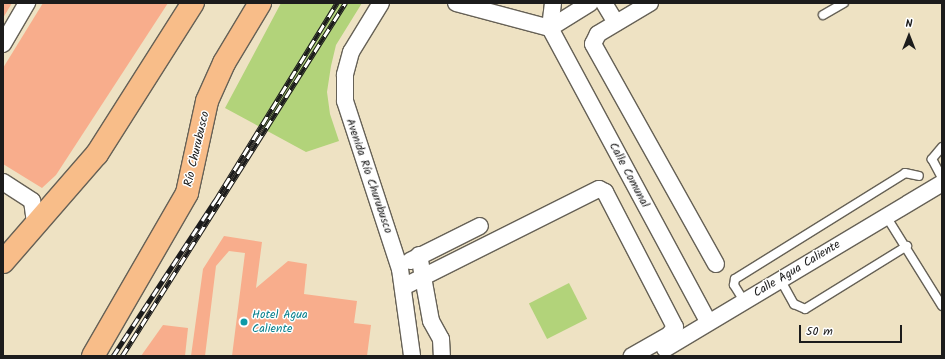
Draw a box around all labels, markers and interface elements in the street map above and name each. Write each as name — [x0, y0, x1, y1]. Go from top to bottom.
text: N — [906, 15, 912, 33]
north arrow — [889, 16, 929, 56]
street label: Río Churubusco — [181, 110, 213, 188]
street label: Avenida Río Churubusco — [343, 117, 395, 235]
street label: Calle Comunal — [606, 140, 652, 210]
street label: Calle Agua Caliente — [751, 237, 843, 301]
place label: Hotel Agua Caliente — [252, 308, 308, 336]
marker: Hotel Agua Caliente — [239, 317, 249, 327]
scale bar — [801, 317, 904, 343]
text: 50 m — [806, 322, 833, 341]

